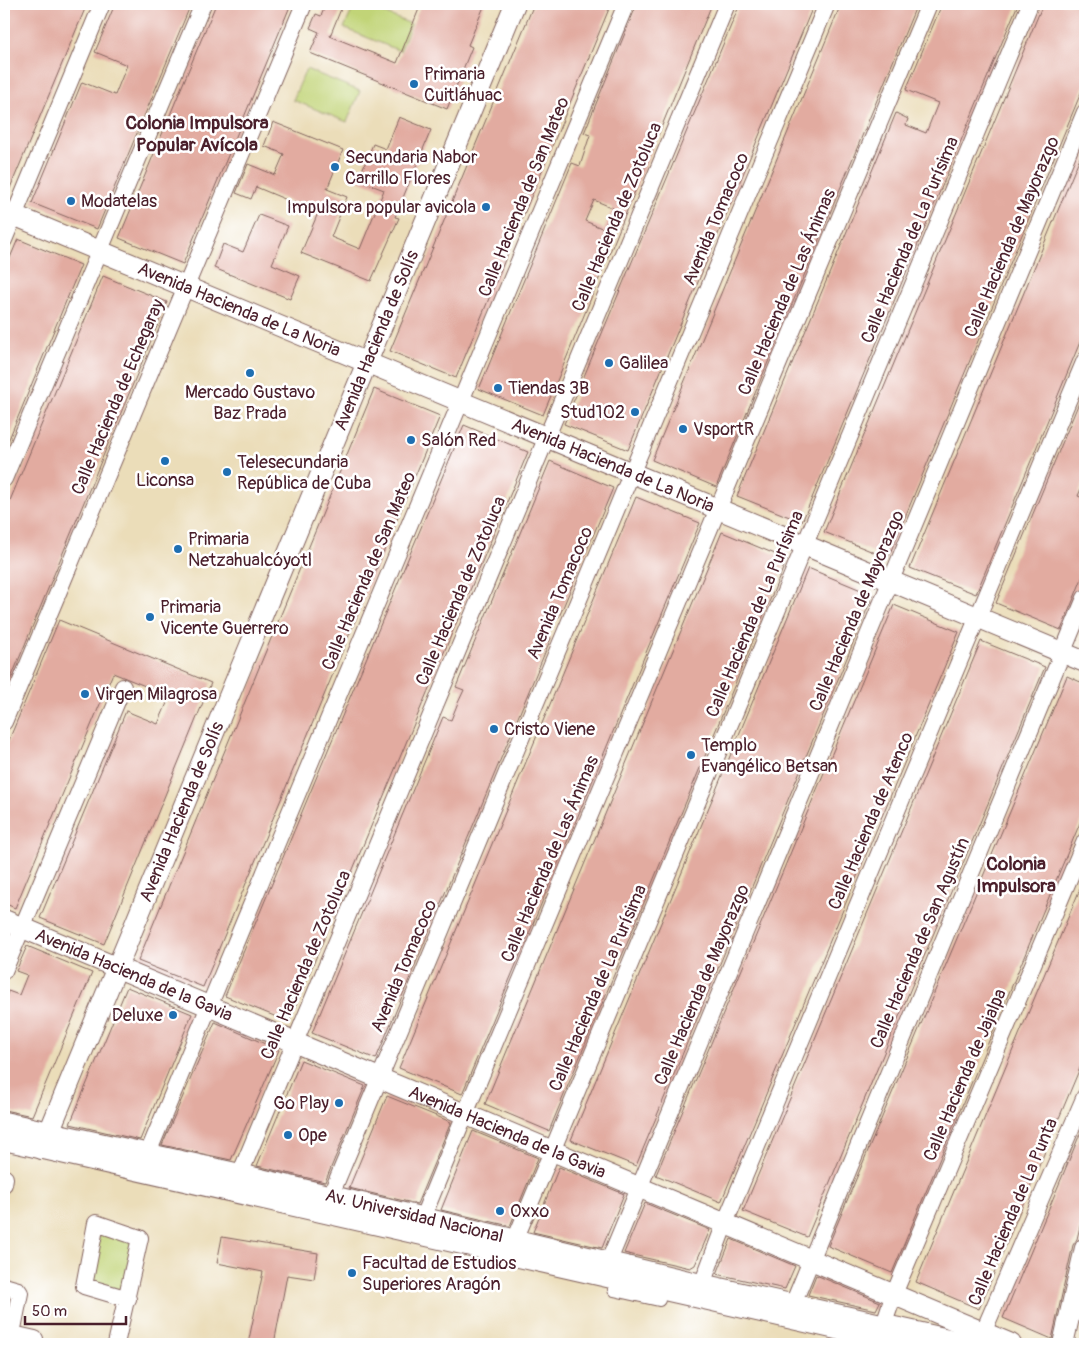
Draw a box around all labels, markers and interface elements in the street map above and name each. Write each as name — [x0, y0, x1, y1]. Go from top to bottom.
place label: Primaria Cuitláhuac — [424, 63, 502, 107]
marker: Primaria Cuitláhuac — [408, 78, 420, 90]
street label: Calle Hacienda de San Mateo — [473, 93, 575, 300]
district label: Colonia Impulsora Popular Avícola — [125, 111, 269, 157]
street label: Calle Hacienda de Zotoluca — [567, 119, 667, 315]
street label: Calle Hacienda de La Purísima — [856, 133, 964, 347]
street label: Calle Hacienda de Mayorazgo — [959, 133, 1065, 341]
place label: Secundaria Nabor Carrillo Flores — [345, 146, 478, 190]
street label: Avenida Tomacoco — [678, 149, 754, 289]
marker: Secundaria Nabor Carrillo Flores — [329, 161, 341, 173]
street label: Calle Hacienda de Las Ánimas — [733, 185, 841, 399]
place label: Modatelas — [81, 190, 157, 213]
marker: Modatelas — [65, 195, 77, 207]
place label: Impulsora popular avicola — [287, 196, 476, 219]
marker: Impulsora popular avicola — [480, 201, 492, 213]
street label: Avenida Hacienda de Solís — [329, 247, 424, 434]
street label: Avenida Hacienda de La Noria — [134, 257, 344, 362]
street label: Calle Hacienda de Echegaray — [66, 295, 170, 498]
place label: Galilea — [619, 352, 668, 375]
marker: Galilea — [603, 357, 615, 369]
marker: Mercado Gustavo Baz Prada — [244, 367, 256, 379]
place label: Tiendas 3B — [508, 377, 589, 400]
place label: Mercado Gustavo Baz Prada — [185, 381, 315, 425]
marker: Tiendas 3B — [492, 382, 504, 394]
place label: Stud102 — [560, 401, 625, 424]
marker: Stud102 — [629, 406, 641, 418]
street label: Avenida Hacienda de La Noria — [508, 413, 718, 518]
place label: VsportR — [693, 418, 754, 441]
marker: VsportR — [677, 423, 689, 435]
place label: Salón Red — [421, 429, 496, 452]
marker: Salón Red — [405, 434, 417, 446]
place label: Telesecundaria República de Cuba — [237, 451, 371, 495]
marker: Liconsa — [159, 455, 171, 467]
marker: Telesecundaria República de Cuba — [221, 466, 233, 478]
street label: Calle Hacienda de San Mateo — [317, 468, 421, 674]
place label: Liconsa — [136, 469, 194, 492]
street label: Calle Hacienda de Zotoluca — [411, 493, 511, 689]
street label: Calle Hacienda de La Purísima — [701, 507, 809, 721]
street label: Calle Hacienda de Mayorazgo — [804, 507, 910, 715]
street label: Avenida Tomacoco — [522, 523, 598, 663]
place label: Primaria Netzahualcóyotl — [188, 528, 312, 572]
marker: Primaria Netzahualcóyotl — [172, 543, 184, 555]
place label: Primaria Vicente Guerrero — [160, 596, 289, 640]
marker: Primaria Vicente Guerrero — [144, 611, 156, 623]
place label: Virgen Milagrosa — [95, 683, 217, 706]
marker: Virgen Milagrosa — [79, 688, 91, 700]
street label: Avenida Hacienda de Solís — [134, 718, 229, 905]
place label: Cristo Viene — [504, 718, 595, 741]
marker: Cristo Viene — [488, 723, 500, 735]
street label: Calle Hacienda de Atenco — [823, 728, 919, 913]
place label: Templo Evangélico Betsan — [701, 734, 838, 778]
marker: Templo Evangélico Betsan — [685, 749, 697, 761]
street label: Calle Hacienda de Las Ánimas — [496, 752, 604, 966]
street label: Calle Hacienda de San Agustín — [865, 834, 975, 1052]
district label: Colonia Impulsora — [976, 852, 1056, 898]
street label: Calle Hacienda de Zotoluca — [256, 867, 356, 1063]
street label: Calle Hacienda de La Purísima — [544, 881, 652, 1095]
street label: Calle Hacienda de Mayorazgo — [649, 881, 755, 1089]
street label: Avenida Tomacoco — [366, 896, 442, 1036]
street label: Avenida Hacienda de la Gavia — [32, 923, 236, 1026]
street label: Calle Hacienda de Jajalpa — [918, 985, 1012, 1165]
place label: Deluxe — [112, 1004, 163, 1027]
marker: Deluxe — [167, 1009, 179, 1021]
street label: Avenida Hacienda de la Gavia — [405, 1080, 609, 1184]
place label: Go Play — [273, 1092, 329, 1115]
marker: Go Play — [333, 1097, 345, 1109]
street label: Calle Hacienda de La Punta — [963, 1115, 1063, 1309]
place label: Ope — [298, 1124, 327, 1147]
marker: Ope — [282, 1129, 294, 1141]
street label: Av. Universidad Nacional — [323, 1183, 506, 1248]
place label: Oxxo — [510, 1200, 549, 1223]
marker: Oxxo — [494, 1205, 506, 1217]
place label: Facultad de Estudios Superiores Aragón — [362, 1252, 516, 1296]
marker: Facultad de Estudios Superiores Aragón — [346, 1267, 358, 1279]
scale bar — [25, 1293, 126, 1325]
text: 50 m — [32, 1302, 67, 1321]

